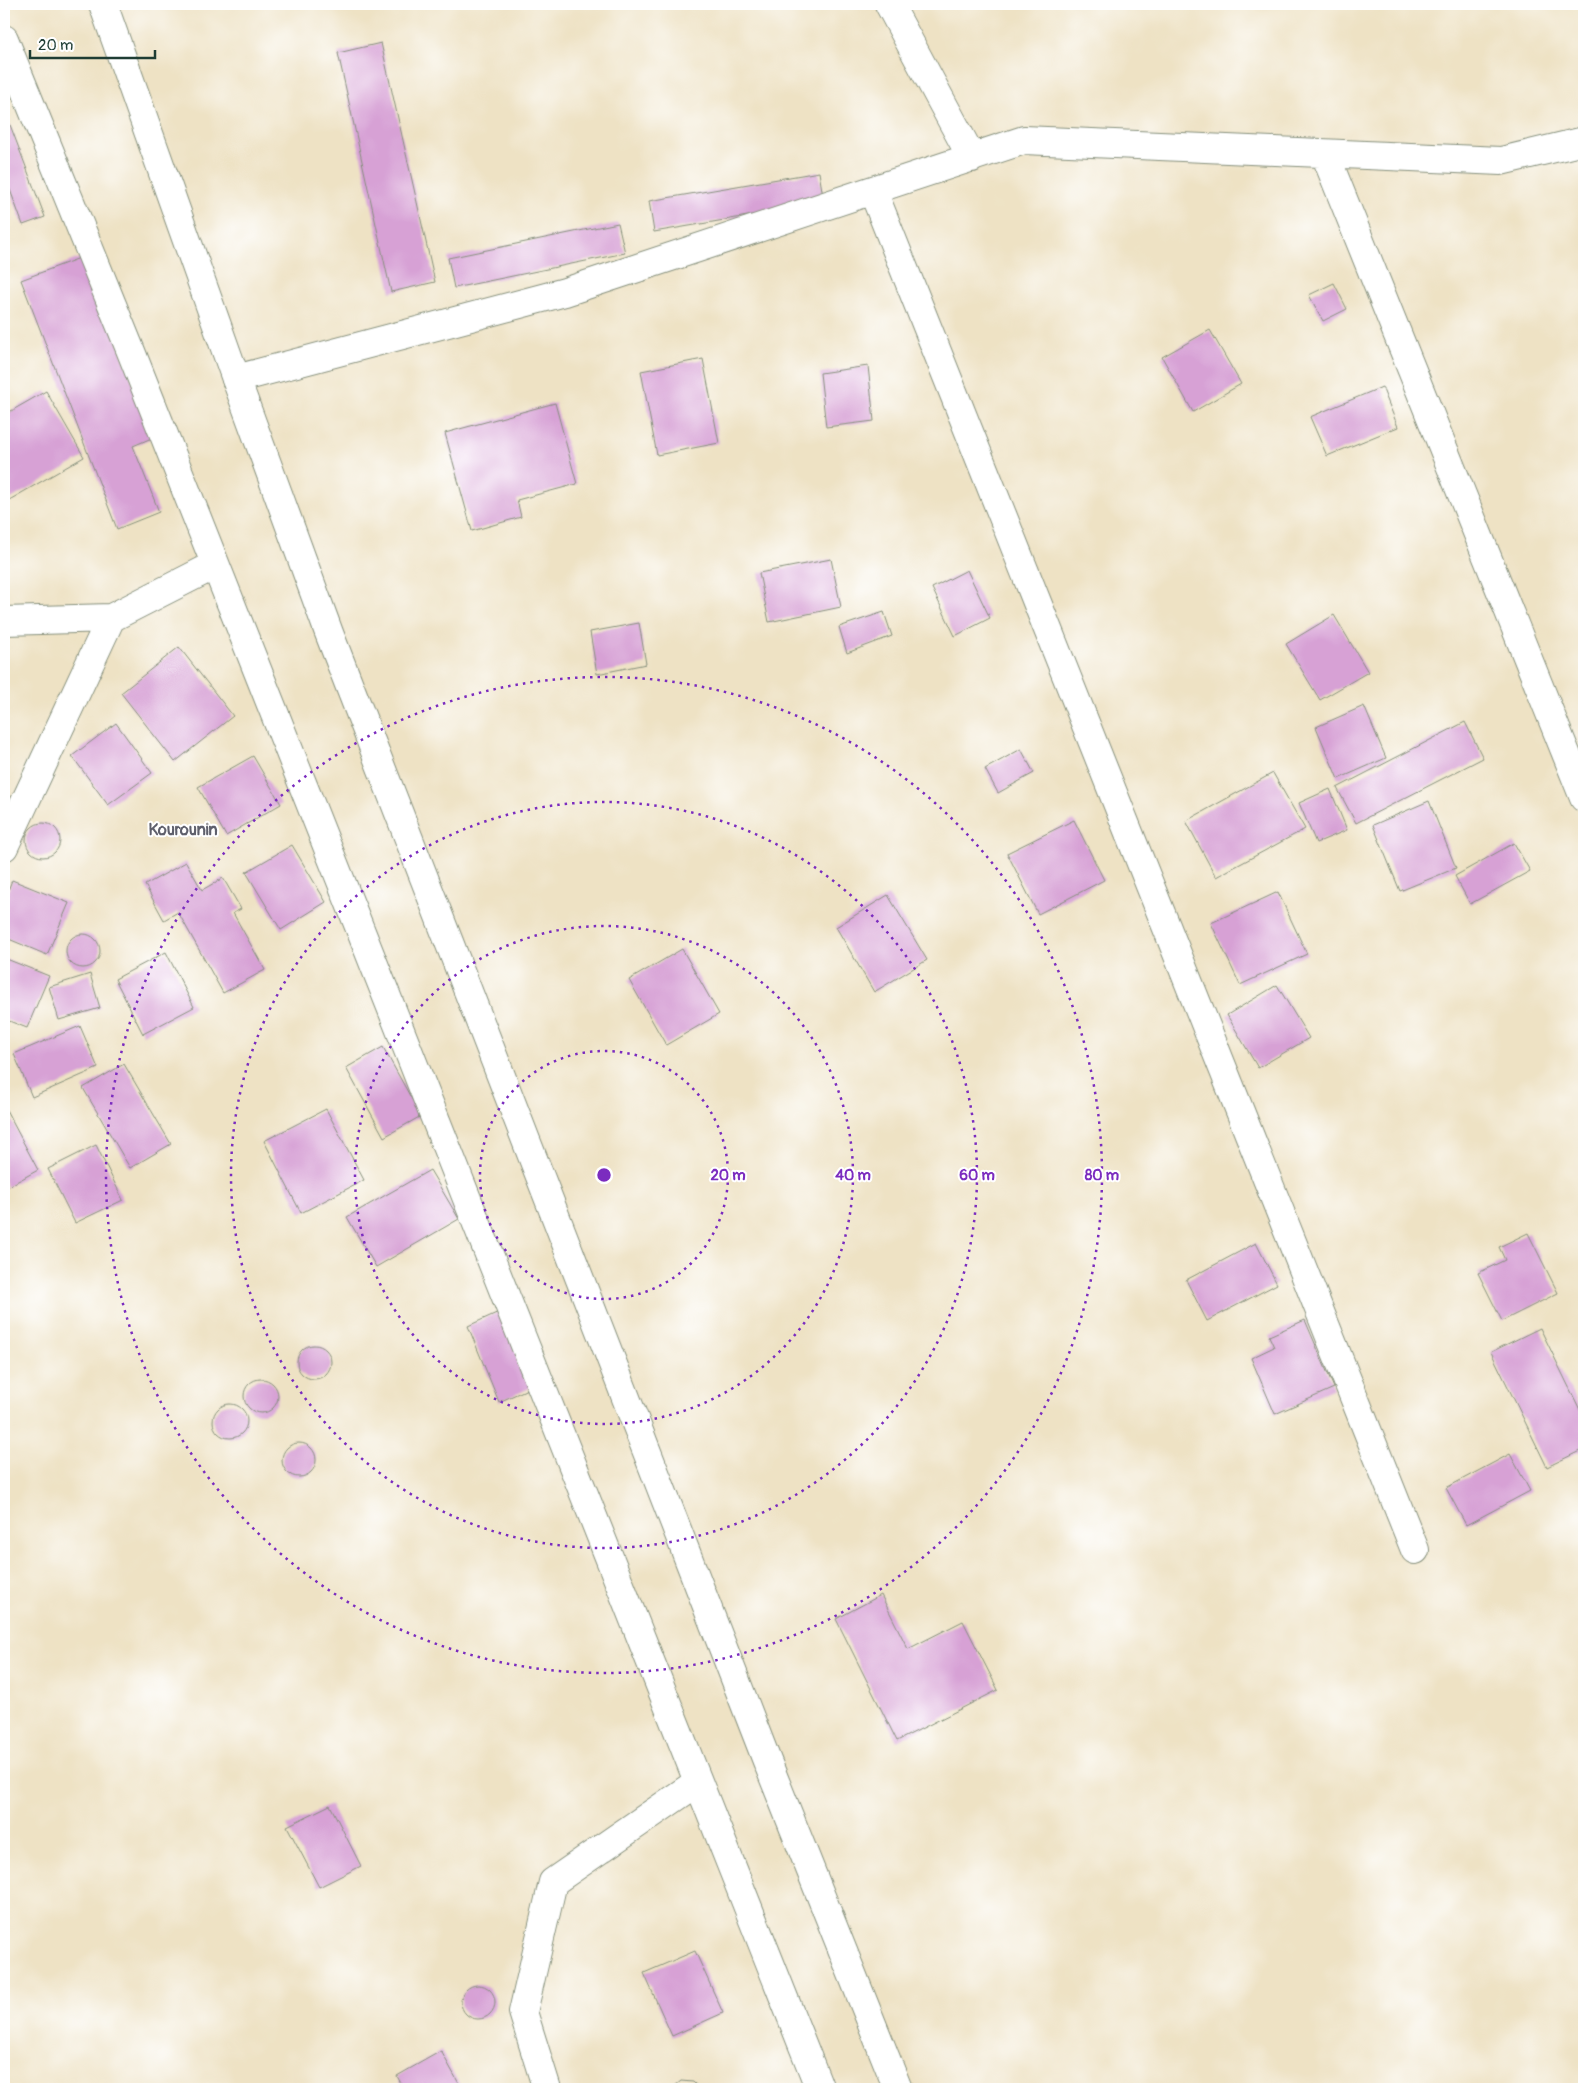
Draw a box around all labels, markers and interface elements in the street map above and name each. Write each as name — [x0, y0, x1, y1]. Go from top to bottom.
scale bar — [30, 28, 155, 60]
text: 20 m — [38, 36, 73, 55]
district label: Kourounin — [148, 820, 218, 840]
centre of rings — [595, 1166, 613, 1184]
text: 20 m — [710, 1166, 746, 1185]
text: 40 m — [835, 1166, 871, 1185]
text: 60 m — [959, 1166, 995, 1185]
text: 80 m — [1085, 1166, 1119, 1185]

